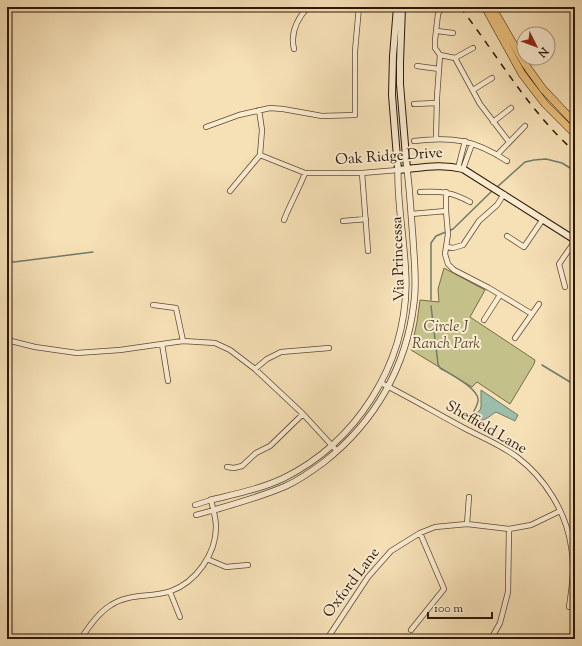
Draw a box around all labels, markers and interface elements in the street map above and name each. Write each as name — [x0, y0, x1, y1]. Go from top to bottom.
north arrow — [516, 26, 556, 66]
text: N — [534, 43, 552, 61]
street label: Oak Ridge Drive — [334, 143, 444, 171]
street label: Via Princessa — [387, 216, 411, 302]
park label: Circle J Ranch Park — [412, 317, 480, 355]
street label: Sheffield Lane — [441, 396, 531, 460]
street label: Oxford Lane — [319, 544, 385, 622]
scale bar — [428, 594, 492, 620]
text: 100 m — [434, 600, 463, 618]

